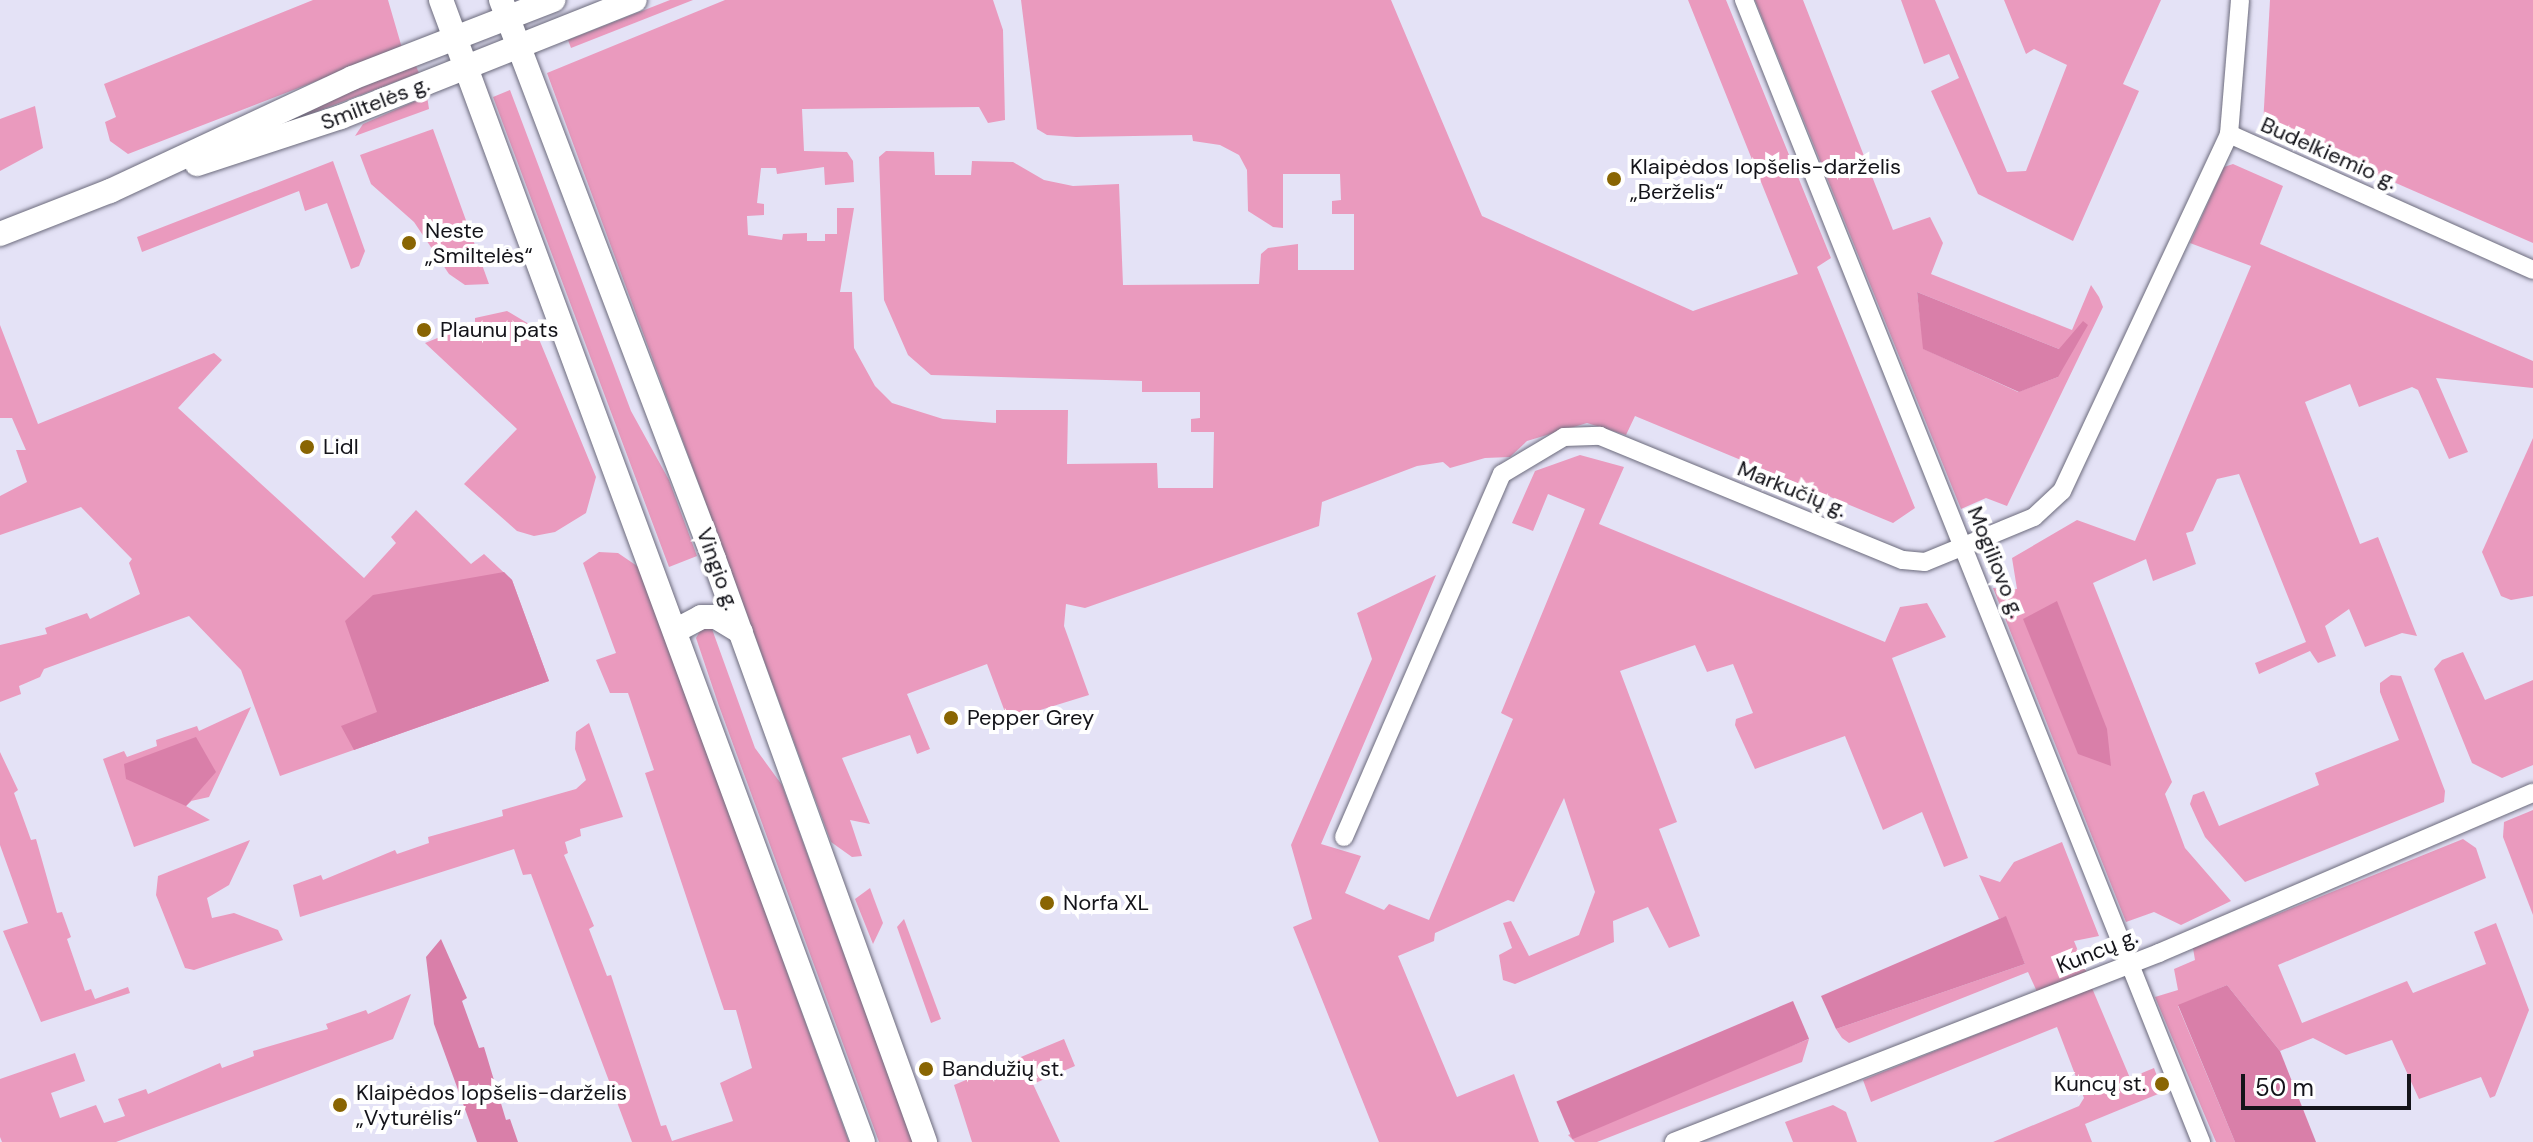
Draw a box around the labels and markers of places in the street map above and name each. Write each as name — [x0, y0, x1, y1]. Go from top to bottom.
place label: Klaipėdos lopšelis-darželis „Berželis“ — [1630, 153, 1901, 204]
marker: Klaipėdos lopšelis-darželis „Berželis“ — [1605, 170, 1623, 188]
place label: Neste „Smiltelės“ — [425, 217, 533, 268]
marker: Neste „Smiltelės“ — [400, 234, 418, 252]
place label: Plaunu pats — [440, 317, 558, 343]
marker: Plaunu pats — [415, 321, 433, 339]
place label: Lidl — [323, 434, 359, 460]
marker: Lidl — [298, 438, 316, 456]
place label: Pepper Grey — [967, 705, 1094, 731]
marker: Pepper Grey — [942, 709, 960, 727]
place label: Norfa XL — [1063, 890, 1149, 916]
marker: Norfa XL — [1038, 894, 1056, 912]
place label: Bandužių st. — [942, 1056, 1064, 1082]
marker: Bandužių st. — [917, 1060, 935, 1078]
place label: Kuncų st. — [2054, 1071, 2146, 1097]
marker: Kuncų st. — [2153, 1075, 2171, 1093]
place label: Klaipėdos lopšelis-darželis „Vyturėlis“ — [356, 1079, 627, 1130]
marker: Klaipėdos lopšelis-darželis „Vyturėlis“ — [331, 1096, 349, 1114]

